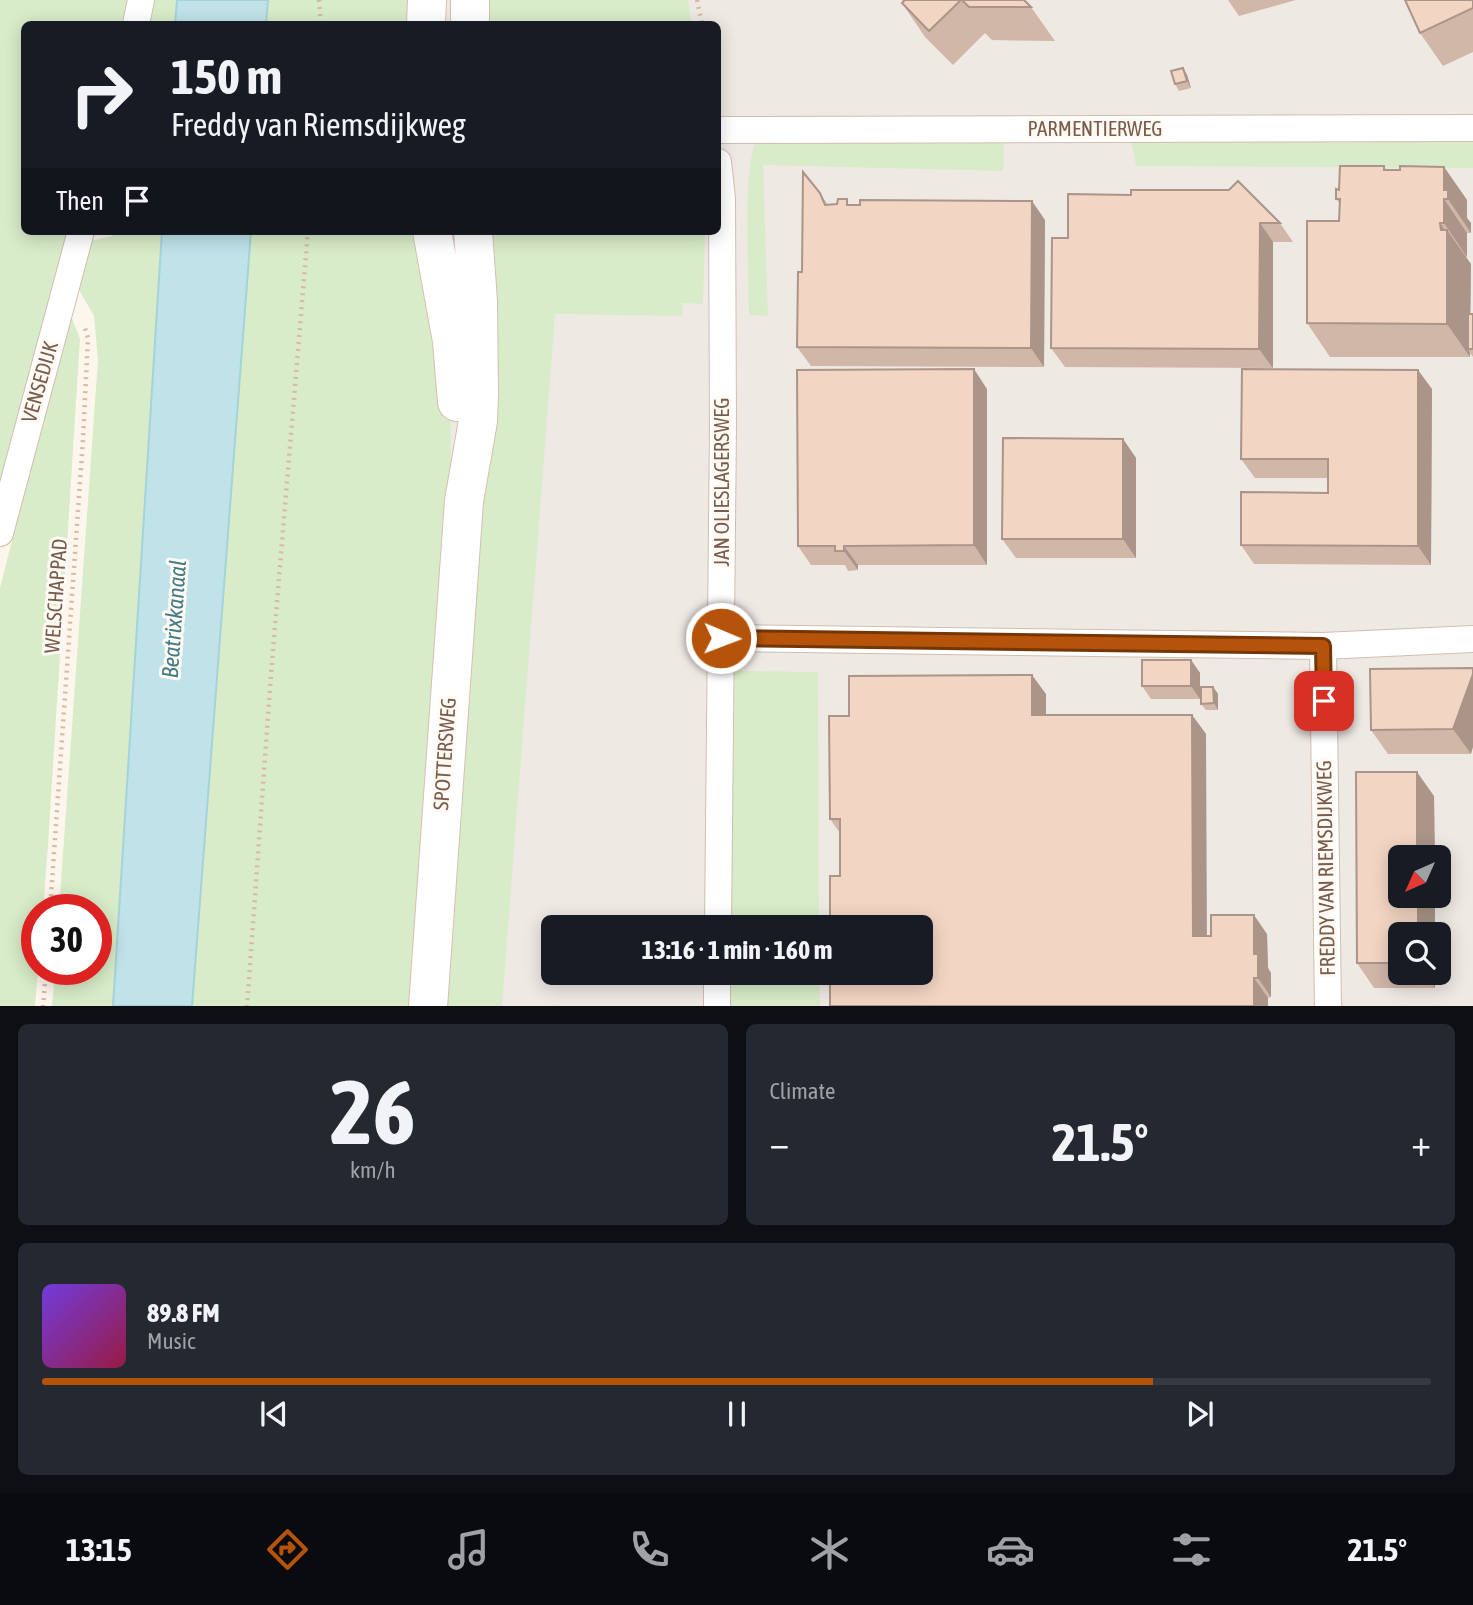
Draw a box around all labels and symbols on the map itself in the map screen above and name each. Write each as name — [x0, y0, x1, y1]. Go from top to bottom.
street label: PARMENTIERWEG — [1028, 116, 1162, 140]
street label: VENSEDIJK — [16, 338, 62, 425]
street label: JAN OLIESLAGERSWEG — [709, 398, 733, 566]
street label: WELSCHAPPAD — [39, 538, 71, 654]
water label: Beatrixkanaal — [157, 559, 191, 679]
position arrow — [684, 601, 758, 675]
pin — [1294, 671, 1354, 731]
street label: SPOTTERSWEG — [428, 697, 460, 811]
street label: FREDDY VAN RIEMSDIJKWEG — [1311, 760, 1339, 976]
north arrow — [1388, 845, 1451, 908]
speed limit sign: 30 — [21, 894, 112, 985]

